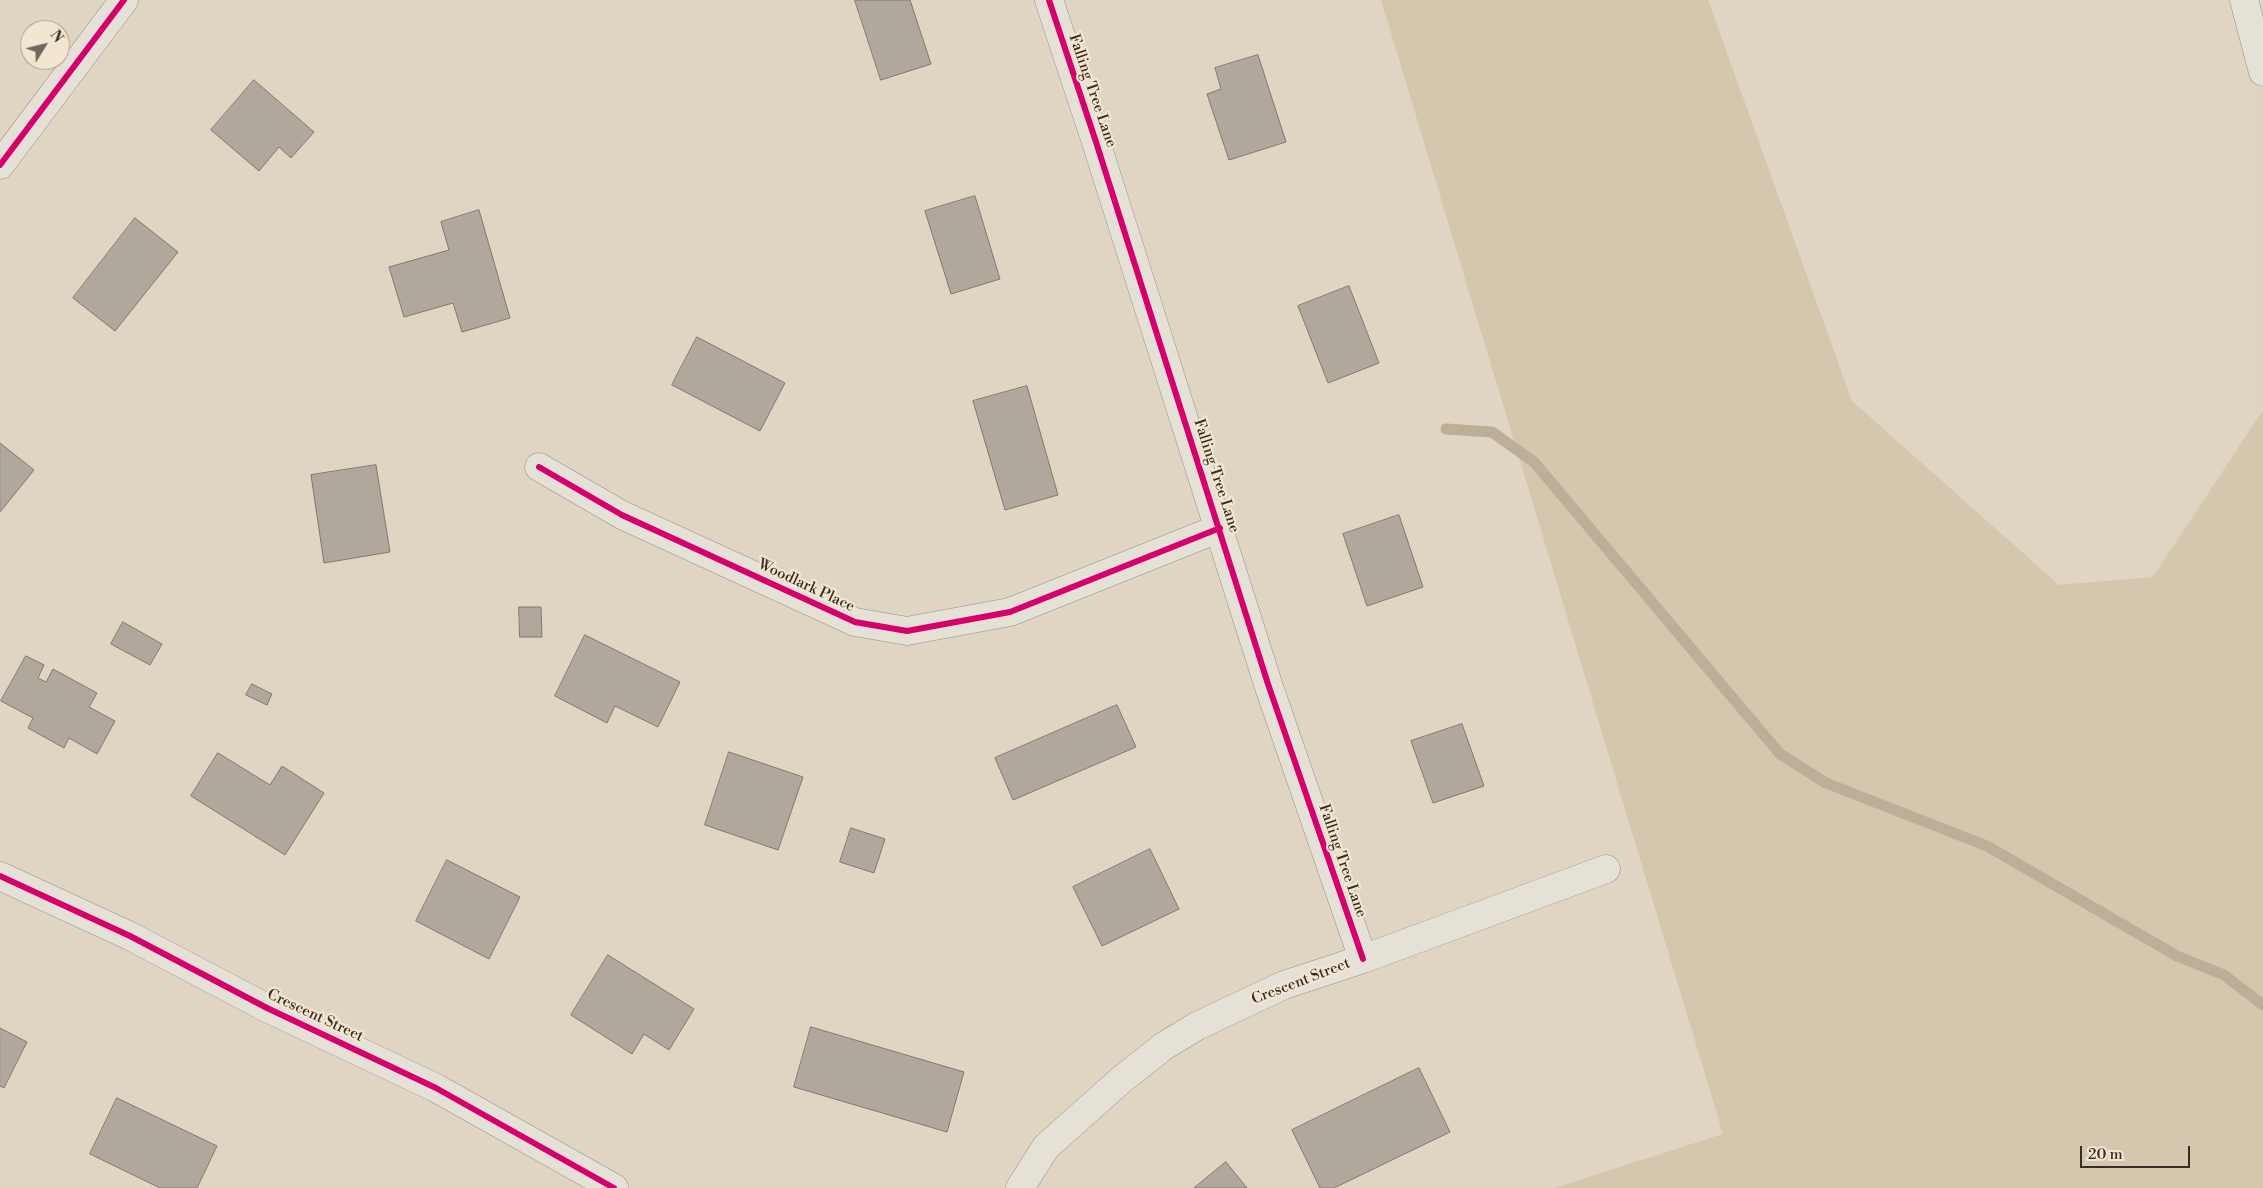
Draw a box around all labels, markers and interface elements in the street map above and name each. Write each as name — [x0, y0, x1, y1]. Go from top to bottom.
north arrow — [20, 20, 70, 70]
text: N — [46, 27, 67, 47]
street label: Falling Tree Lane — [1064, 32, 1120, 150]
street label: Falling Tree Lane — [1189, 417, 1243, 535]
street label: Woodlark Place — [755, 556, 857, 616]
street label: Falling Tree Lane — [1314, 802, 1370, 920]
street label: Crescent Street — [1249, 955, 1353, 1009]
street label: Crescent Street — [264, 986, 366, 1046]
scale bar — [2083, 1136, 2193, 1168]
text: 20 m — [2088, 1145, 2123, 1164]

